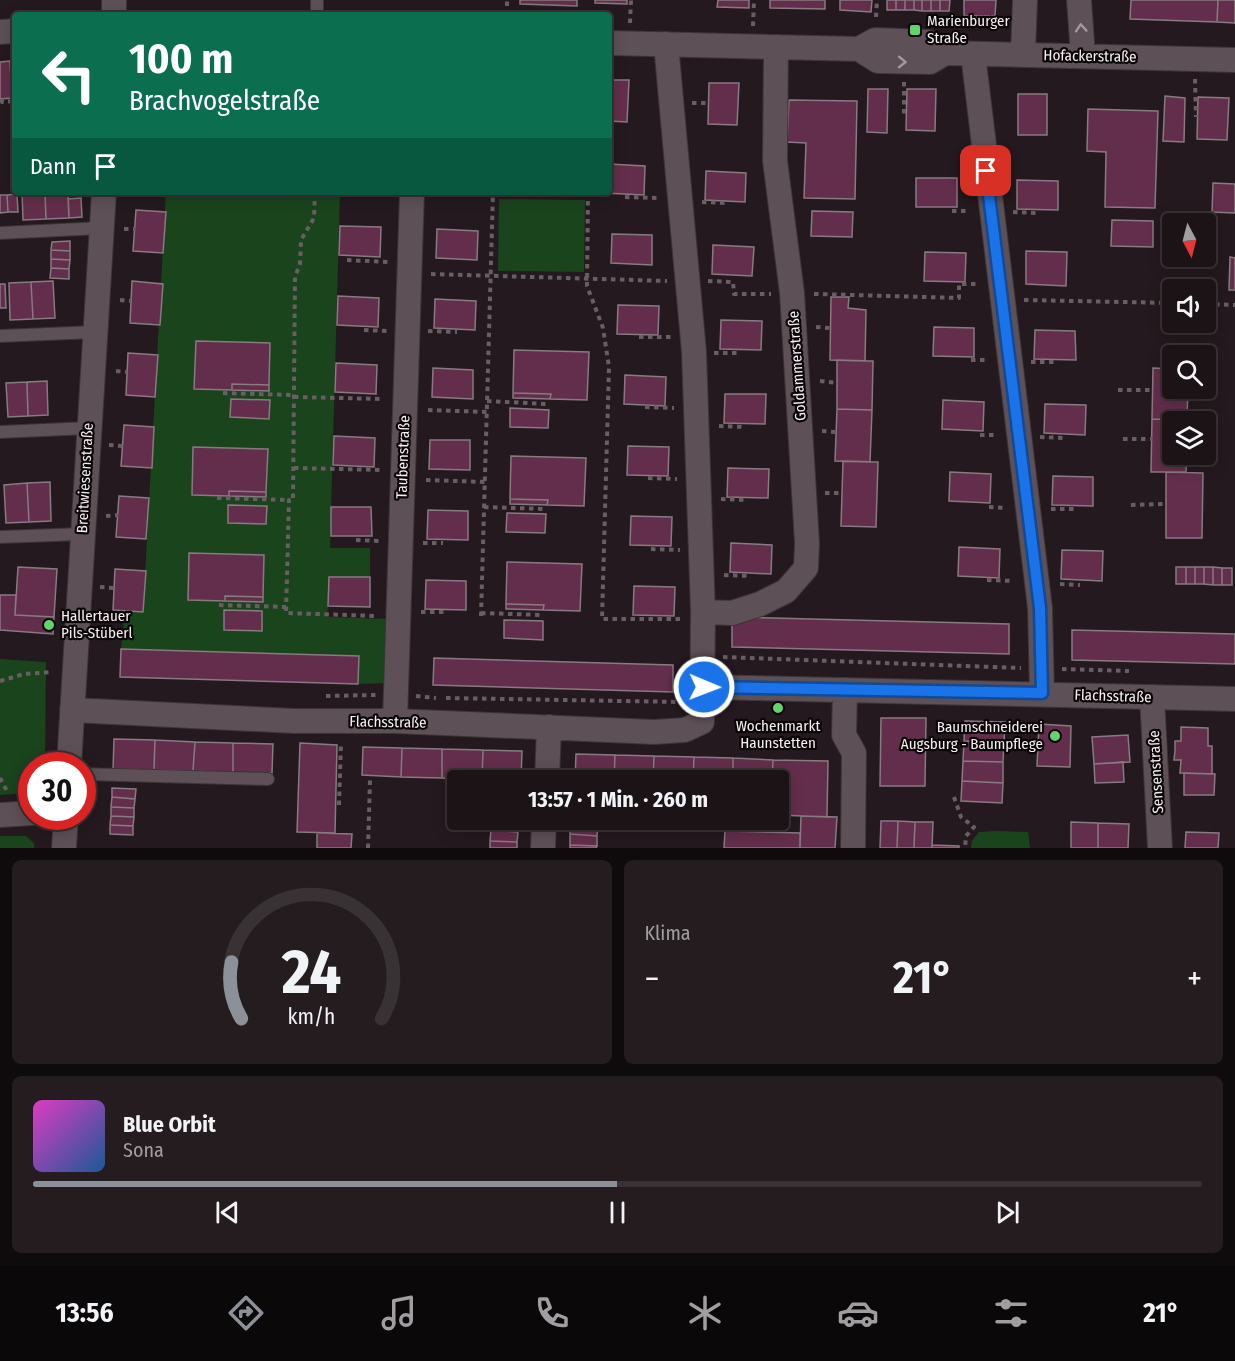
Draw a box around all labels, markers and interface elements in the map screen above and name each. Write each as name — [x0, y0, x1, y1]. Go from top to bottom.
place label: Marienburger Straße — [927, 12, 1010, 47]
marker: Marienburger Straße — [908, 23, 922, 37]
one-way arrow — [1075, 23, 1088, 32]
text: 100 m — [129, 34, 233, 84]
icon: left — [30, 36, 108, 114]
street label: Hofackerstraße — [1043, 46, 1137, 66]
one-way arrow — [897, 56, 906, 68]
text: Brachvogelstraße — [129, 85, 320, 117]
pin — [960, 145, 1011, 196]
icon: arrive — [89, 150, 122, 183]
text: Dann — [30, 153, 77, 180]
icon: arrive — [969, 154, 1002, 187]
north arrow — [1162, 213, 1216, 267]
map controls — [1162, 213, 1216, 465]
button: sound — [1162, 279, 1216, 333]
street label: Goldammerstraße — [784, 310, 810, 422]
button: search — [1162, 345, 1216, 399]
button: layers — [1162, 411, 1216, 465]
street label: Taubenstraße — [393, 415, 413, 499]
street label: Breitwiesenstraße — [73, 422, 97, 534]
place label: Hallertauer Pils-Stüberl — [61, 607, 133, 642]
marker: Hallertauer Pils-Stüberl — [42, 618, 56, 632]
position arrow — [672, 655, 736, 719]
street label: Flachsstraße — [1074, 686, 1152, 706]
marker: Wochenmarkt Haunstetten — [771, 701, 785, 715]
street label: Flachsstraße — [349, 712, 427, 732]
place label: Wochenmarkt Haunstetten — [736, 717, 820, 752]
place label: Baumschneiderei Augsburg - Baumpflege — [901, 718, 1043, 753]
marker: Baumschneiderei Augsburg - Baumpflege — [1048, 729, 1062, 743]
street label: Sensenstraße — [1145, 730, 1167, 814]
speed limit sign: 30 — [18, 752, 96, 830]
text: 13:57 · 1 Min. · 260 m — [528, 786, 708, 813]
text: Klima — [645, 921, 691, 945]
text: 24 — [281, 935, 342, 1010]
text: 21° — [893, 951, 953, 1005]
text: − — [645, 959, 659, 999]
text: + — [1187, 959, 1202, 999]
text: km/h — [288, 1004, 336, 1030]
text: Blue Orbit — [123, 1111, 216, 1138]
text: Sona — [123, 1138, 164, 1162]
icon: previous — [211, 1196, 244, 1229]
icon: pause — [601, 1196, 634, 1229]
icon: next — [991, 1196, 1024, 1229]
icon: directions — [225, 1292, 267, 1334]
icon: music — [378, 1292, 420, 1334]
icon: phone — [531, 1292, 573, 1334]
icon: climate — [684, 1292, 726, 1334]
icon: car — [837, 1292, 879, 1334]
icon: filters — [990, 1292, 1032, 1334]
text: 13:56 — [56, 1297, 114, 1329]
text: 21° — [1143, 1297, 1179, 1329]

